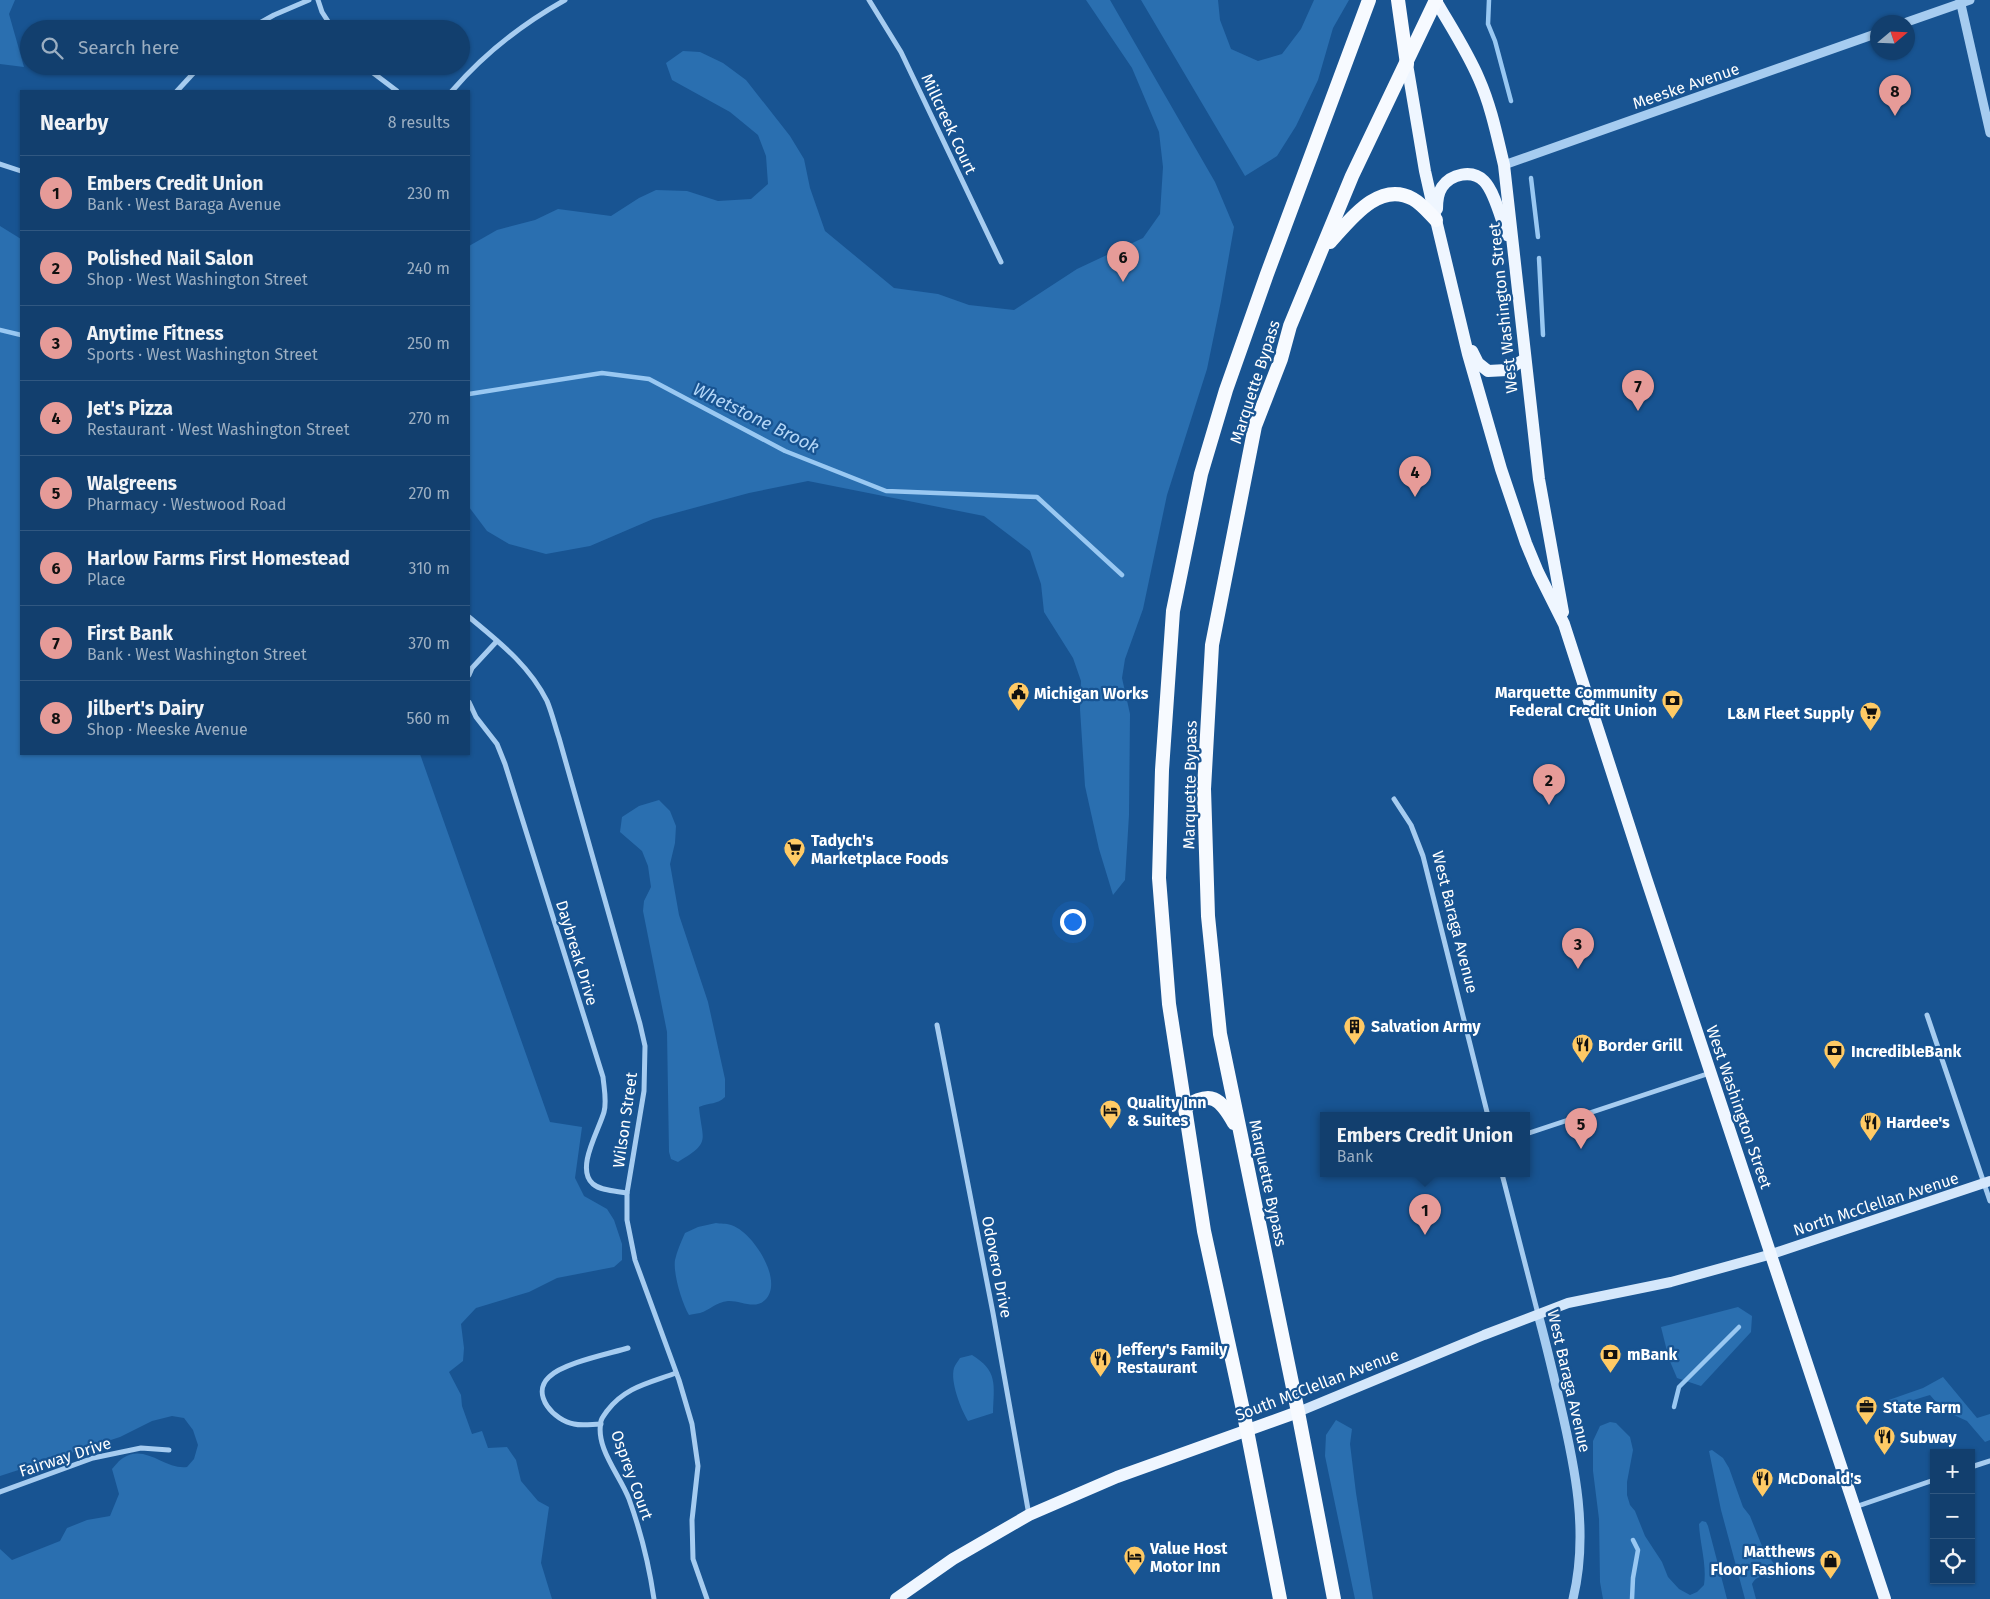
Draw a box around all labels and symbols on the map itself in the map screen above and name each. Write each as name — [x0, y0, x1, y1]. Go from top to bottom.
north arrow — [1870, 15, 1915, 60]
street label: Meeske Avenue — [1630, 59, 1742, 113]
street label: Millcreek Court — [917, 71, 981, 177]
pin: 8 — [1879, 75, 1911, 116]
street label: West Washington Street — [1485, 222, 1521, 394]
pin: 6 — [1107, 241, 1139, 282]
street label: Marquette Bypass — [1226, 318, 1284, 446]
pin: 7 — [1622, 370, 1654, 411]
water label: Whetstone Brook — [689, 378, 823, 458]
pin: 4 — [1399, 456, 1431, 497]
public building icon: Michigan Works — [1006, 681, 1030, 712]
place label: Marquette Community Federal Credit Union — [1495, 683, 1658, 720]
place label: Michigan Works — [1034, 684, 1149, 703]
bank icon: Marquette Community Federal Credit Union — [1661, 689, 1685, 720]
supermarket icon: L&M Fleet Supply — [1858, 701, 1882, 732]
place label: L&M Fleet Supply — [1727, 704, 1855, 723]
street label: Marquette Bypass — [1179, 720, 1201, 850]
pin: 2 — [1533, 764, 1565, 805]
place label: Tadych's Marketplace Foods — [811, 831, 949, 868]
supermarket icon: Tadych's Marketplace Foods — [783, 837, 807, 868]
street label: West Baraga Avenue — [1428, 849, 1482, 995]
street label: Daybreak Drive — [552, 898, 602, 1008]
your location — [1060, 909, 1086, 935]
pin: 3 — [1562, 928, 1594, 969]
building icon: Salvation Army — [1343, 1014, 1367, 1045]
place label: Salvation Army — [1371, 1017, 1481, 1036]
street label: West Washington Street — [1702, 1023, 1776, 1191]
restaurant icon: Border Grill — [1570, 1033, 1594, 1064]
place label: Border Grill — [1598, 1036, 1683, 1055]
bank icon: IncredibleBank — [1823, 1039, 1847, 1070]
place label: IncredibleBank — [1851, 1042, 1961, 1061]
street label: Wilson Street — [609, 1071, 641, 1169]
place label: Quality Inn & Suites — [1127, 1093, 1206, 1130]
hotel icon: Quality Inn & Suites — [1099, 1099, 1123, 1130]
pin: 5 — [1565, 1108, 1597, 1149]
restaurant icon: Hardee's — [1858, 1110, 1882, 1141]
place label: Hardee's — [1886, 1113, 1950, 1132]
street label: Marquette Bypass — [1245, 1118, 1291, 1248]
street label: North McClellan Avenue — [1791, 1168, 1961, 1240]
pin: 1 — [1409, 1194, 1441, 1235]
street label: Odovero Drive — [978, 1215, 1016, 1319]
street label: West Baraga Avenue — [1543, 1308, 1595, 1454]
place label: Jeffery's Family Restaurant — [1116, 1340, 1228, 1377]
bank icon: mBank — [1599, 1342, 1623, 1373]
street label: South McClellan Avenue — [1233, 1345, 1401, 1425]
place label: mBank — [1627, 1345, 1677, 1364]
restaurant icon: Jeffery's Family Restaurant — [1089, 1346, 1113, 1377]
office icon: State Farm — [1855, 1395, 1879, 1426]
place label: State Farm — [1883, 1398, 1961, 1417]
restaurant icon: Subway — [1872, 1425, 1896, 1456]
street label: Osprey Court — [607, 1428, 657, 1523]
place label: Subway — [1900, 1428, 1957, 1447]
street label: Fairway Drive — [17, 1433, 113, 1481]
restaurant icon: McDonald's — [1750, 1466, 1774, 1497]
place label: McDonald's — [1778, 1469, 1862, 1488]
place label: Value Host Motor Inn — [1149, 1539, 1228, 1576]
place label: Matthews Floor Fashions — [1711, 1542, 1815, 1579]
hotel icon: Value Host Motor Inn — [1122, 1545, 1146, 1576]
shop icon: Matthews Floor Fashions — [1819, 1548, 1843, 1579]

